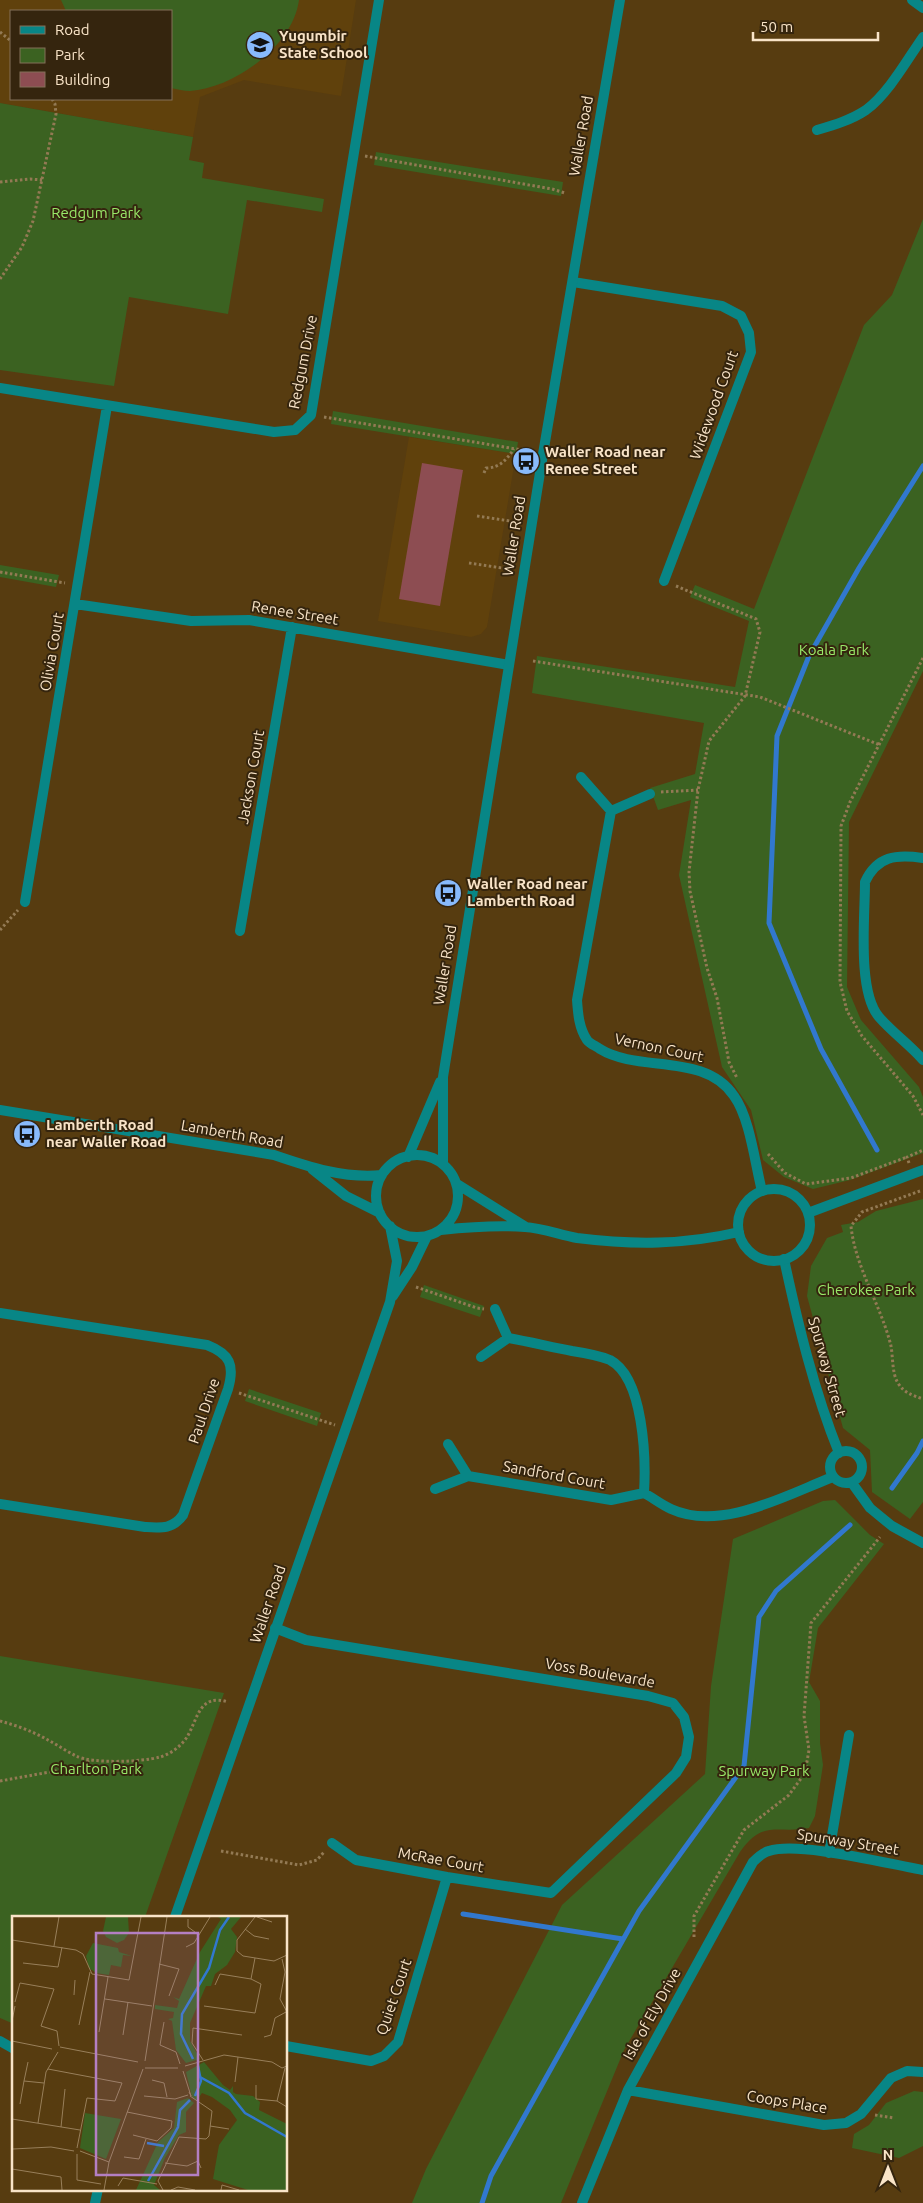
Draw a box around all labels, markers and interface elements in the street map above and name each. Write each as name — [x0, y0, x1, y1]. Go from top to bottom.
legend — [10, 10, 172, 100]
scale bar — [753, 10, 878, 42]
text: 50 m — [760, 18, 793, 35]
text: Road — [55, 21, 90, 38]
place label: Yugumbir State School — [279, 27, 368, 61]
school or university icon: Yugumbir State School — [245, 30, 275, 60]
text: Park — [55, 46, 85, 63]
text: Building — [55, 71, 110, 88]
street label: Waller Road — [565, 94, 596, 177]
park label: Redgum Park — [51, 204, 141, 221]
street label: Redgum Drive — [285, 313, 320, 410]
street label: Widewood Court — [686, 348, 741, 461]
place label: Waller Road near Renee Street — [545, 443, 666, 477]
bus stop icon: Waller Road near Renee Street — [511, 446, 541, 476]
street label: Waller Road — [499, 495, 528, 577]
street label: Renee Street — [250, 597, 340, 628]
street label: Olivia Court — [36, 611, 67, 692]
park label: Koala Park — [799, 641, 870, 658]
street label: Jackson Court — [234, 729, 267, 825]
place label: Waller Road near Lamberth Road — [467, 875, 588, 909]
bus stop icon: Waller Road near Lamberth Road — [433, 878, 463, 908]
street label: Waller Road — [430, 924, 459, 1006]
street label: Vernon Court — [613, 1030, 705, 1065]
place label: Lamberth Road near Waller Road — [46, 1116, 166, 1150]
street label: Lamberth Road — [180, 1116, 285, 1151]
bus stop icon: Lamberth Road near Waller Road — [12, 1119, 42, 1149]
park label: Cherokee Park — [817, 1281, 915, 1298]
street label: Spurway Street — [805, 1315, 850, 1419]
street label: Paul Drive — [184, 1376, 223, 1446]
street label: Sandford Court — [502, 1457, 607, 1492]
street label: Waller Road — [246, 1563, 289, 1645]
street label: Voss Boulevarde — [544, 1654, 656, 1691]
park label: Charlton Park — [50, 1760, 142, 1777]
park label: Spurway Park — [719, 1762, 810, 1779]
street label: Spurway Street — [796, 1825, 900, 1858]
street label: McRae Court — [397, 1844, 485, 1875]
inset map — [12, 1916, 288, 2190]
street label: Quiet Court — [373, 1956, 415, 2037]
street label: Isle of Ely Drive — [619, 1965, 684, 2063]
street label: Coops Place — [746, 2087, 829, 2116]
north arrow — [863, 2143, 913, 2193]
text: N — [883, 2147, 893, 2163]

